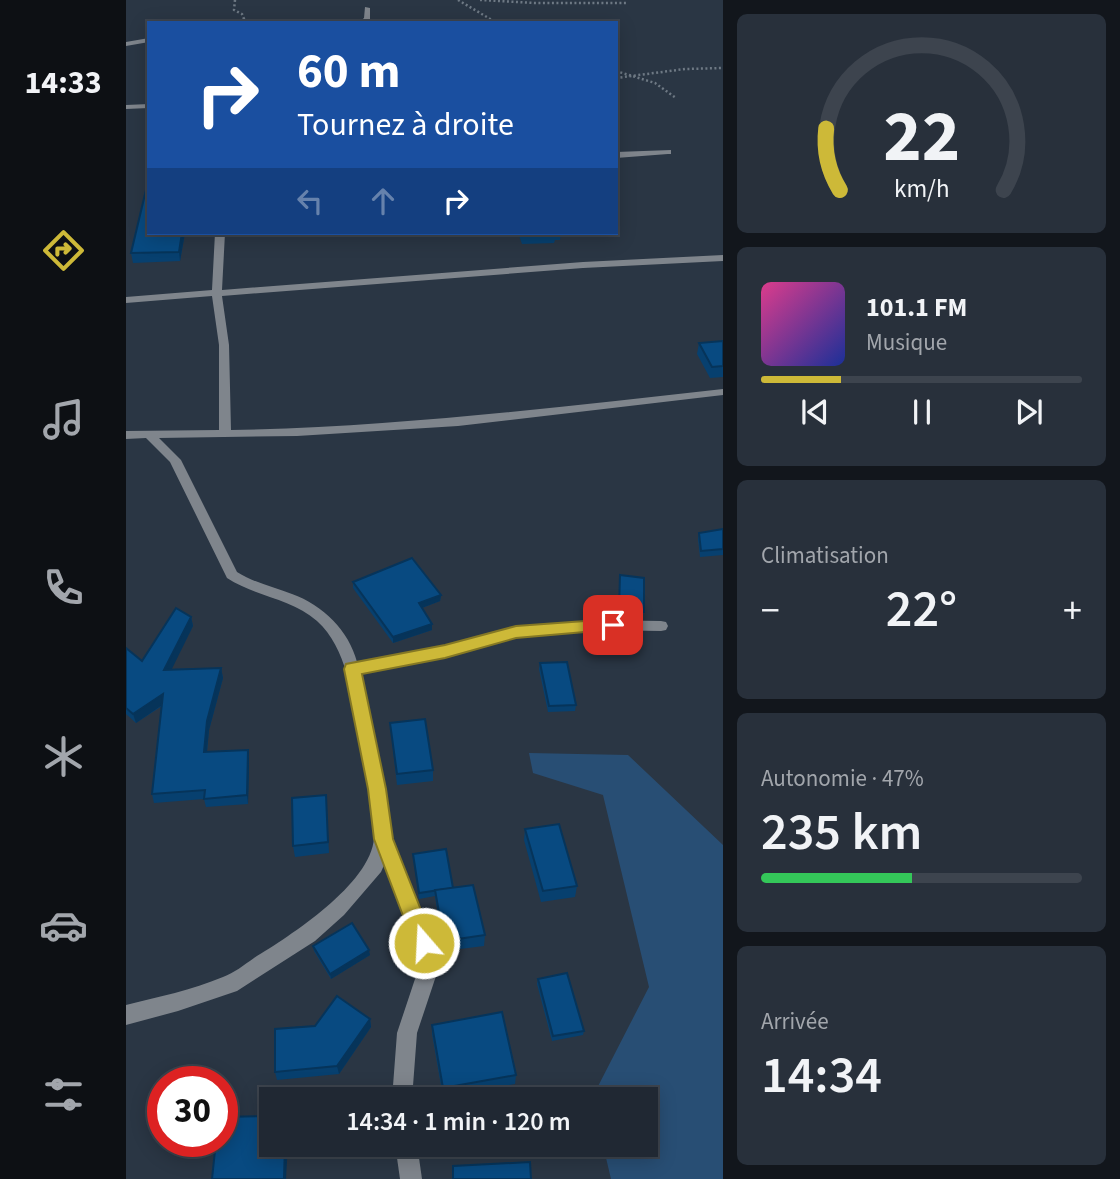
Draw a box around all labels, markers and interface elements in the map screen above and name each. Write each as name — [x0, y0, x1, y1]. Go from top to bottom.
text: 60 m — [297, 37, 401, 107]
icon: right — [182, 49, 273, 140]
text: 14:33 — [24, 60, 102, 106]
text: 22 — [883, 85, 960, 189]
text: Tournez à droite — [297, 102, 514, 148]
text: km/h — [894, 170, 949, 206]
icon: left — [291, 182, 329, 220]
icon: ahead — [364, 182, 402, 220]
icon: right — [437, 182, 475, 220]
icon: directions — [39, 226, 88, 275]
text: 101.1 FM — [866, 289, 967, 326]
text: Musique — [866, 326, 947, 359]
icon: previous — [796, 393, 834, 431]
icon: pause — [903, 393, 941, 431]
icon: next — [1010, 393, 1048, 431]
icon: music — [39, 395, 88, 444]
text: Climatisation — [761, 539, 889, 572]
icon: phone — [39, 563, 88, 612]
text: 22° — [886, 573, 957, 647]
text: − — [761, 584, 780, 638]
text: + — [1063, 584, 1082, 638]
pin — [583, 595, 643, 655]
icon: arrive — [594, 606, 632, 644]
icon: climate — [39, 732, 88, 781]
text: Autonomie · 47% — [761, 762, 924, 795]
text: 235 km — [761, 796, 922, 870]
icon: car — [39, 901, 88, 950]
position arrow — [387, 906, 461, 980]
text: Arrivée — [761, 1005, 829, 1038]
text: 14:34 — [761, 1039, 882, 1113]
speed limit sign: 30 — [147, 1066, 238, 1157]
icon: filters — [39, 1070, 88, 1119]
text: 14:34 · 1 min · 120 m — [346, 1103, 571, 1140]

